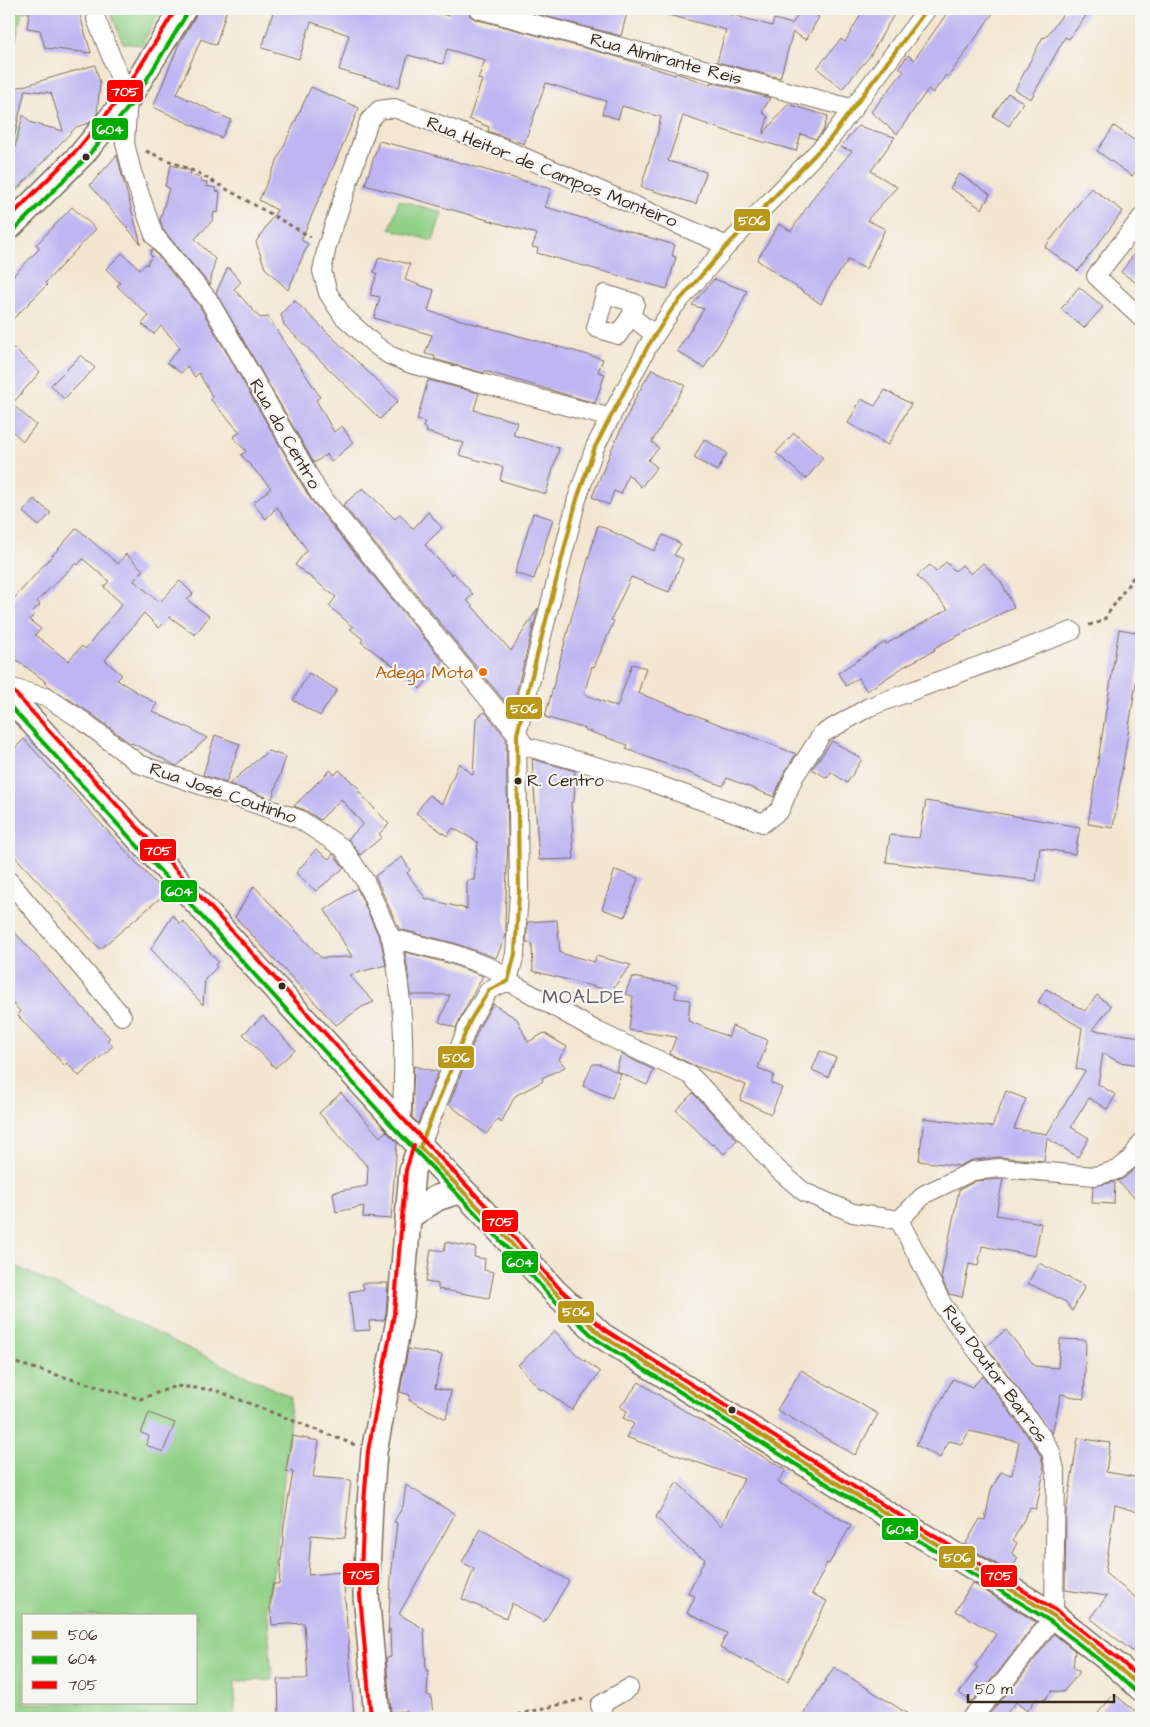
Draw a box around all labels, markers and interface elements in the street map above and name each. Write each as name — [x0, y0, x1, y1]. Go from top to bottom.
street label: Rua Almirante Reis — [587, 27, 745, 91]
line badge: 705 — [106, 79, 144, 103]
text: 705 — [110, 82, 140, 102]
street label: Rua Heitor de Campos Monteiro — [423, 110, 681, 234]
line badge: 604 — [91, 117, 129, 141]
text: 604 — [96, 120, 124, 140]
unlabelled marker — [81, 152, 91, 162]
line badge: 506 — [733, 208, 771, 232]
text: 506 — [738, 211, 766, 231]
street label: Rua do Centro — [243, 374, 327, 494]
place label: Adega Mota — [375, 660, 473, 686]
marker: Adega Mota — [477, 666, 489, 678]
line badge: 506 — [505, 696, 543, 720]
text: 506 — [510, 699, 538, 719]
street label: Rua José Coutinho — [146, 756, 300, 830]
place label: R. Centro — [527, 769, 604, 793]
marker: R. Centro — [513, 776, 523, 786]
line badge: 705 — [139, 838, 177, 862]
text: 705 — [143, 841, 173, 861]
line badge: 604 — [160, 879, 198, 903]
text: 604 — [165, 882, 193, 902]
unlabelled marker — [277, 981, 287, 991]
district label: MOALDE — [542, 984, 626, 1011]
line badge: 506 — [437, 1045, 475, 1069]
text: 506 — [442, 1048, 470, 1068]
line badge: 705 — [481, 1209, 519, 1233]
text: 705 — [485, 1212, 515, 1232]
line badge: 604 — [501, 1250, 539, 1274]
text: 604 — [506, 1253, 534, 1273]
line badge: 506 — [557, 1300, 595, 1324]
street label: Rua Doutor Barros — [936, 1300, 1054, 1448]
text: 506 — [562, 1302, 590, 1322]
unlabelled marker — [727, 1405, 737, 1415]
line badge: 604 — [881, 1517, 919, 1541]
text: 604 — [886, 1520, 914, 1540]
line badge: 506 — [938, 1545, 976, 1569]
text: 506 — [943, 1548, 971, 1568]
line badge: 705 — [342, 1562, 380, 1586]
line badge: 705 — [980, 1564, 1018, 1588]
text: 705 — [346, 1565, 376, 1585]
text: 705 — [984, 1566, 1014, 1586]
legend — [22, 1614, 198, 1704]
text: 506 — [68, 1625, 98, 1646]
text: 604 — [68, 1649, 97, 1670]
scale bar — [968, 1672, 1114, 1704]
text: 705 — [68, 1675, 98, 1696]
text: 50 m — [975, 1679, 1013, 1700]

